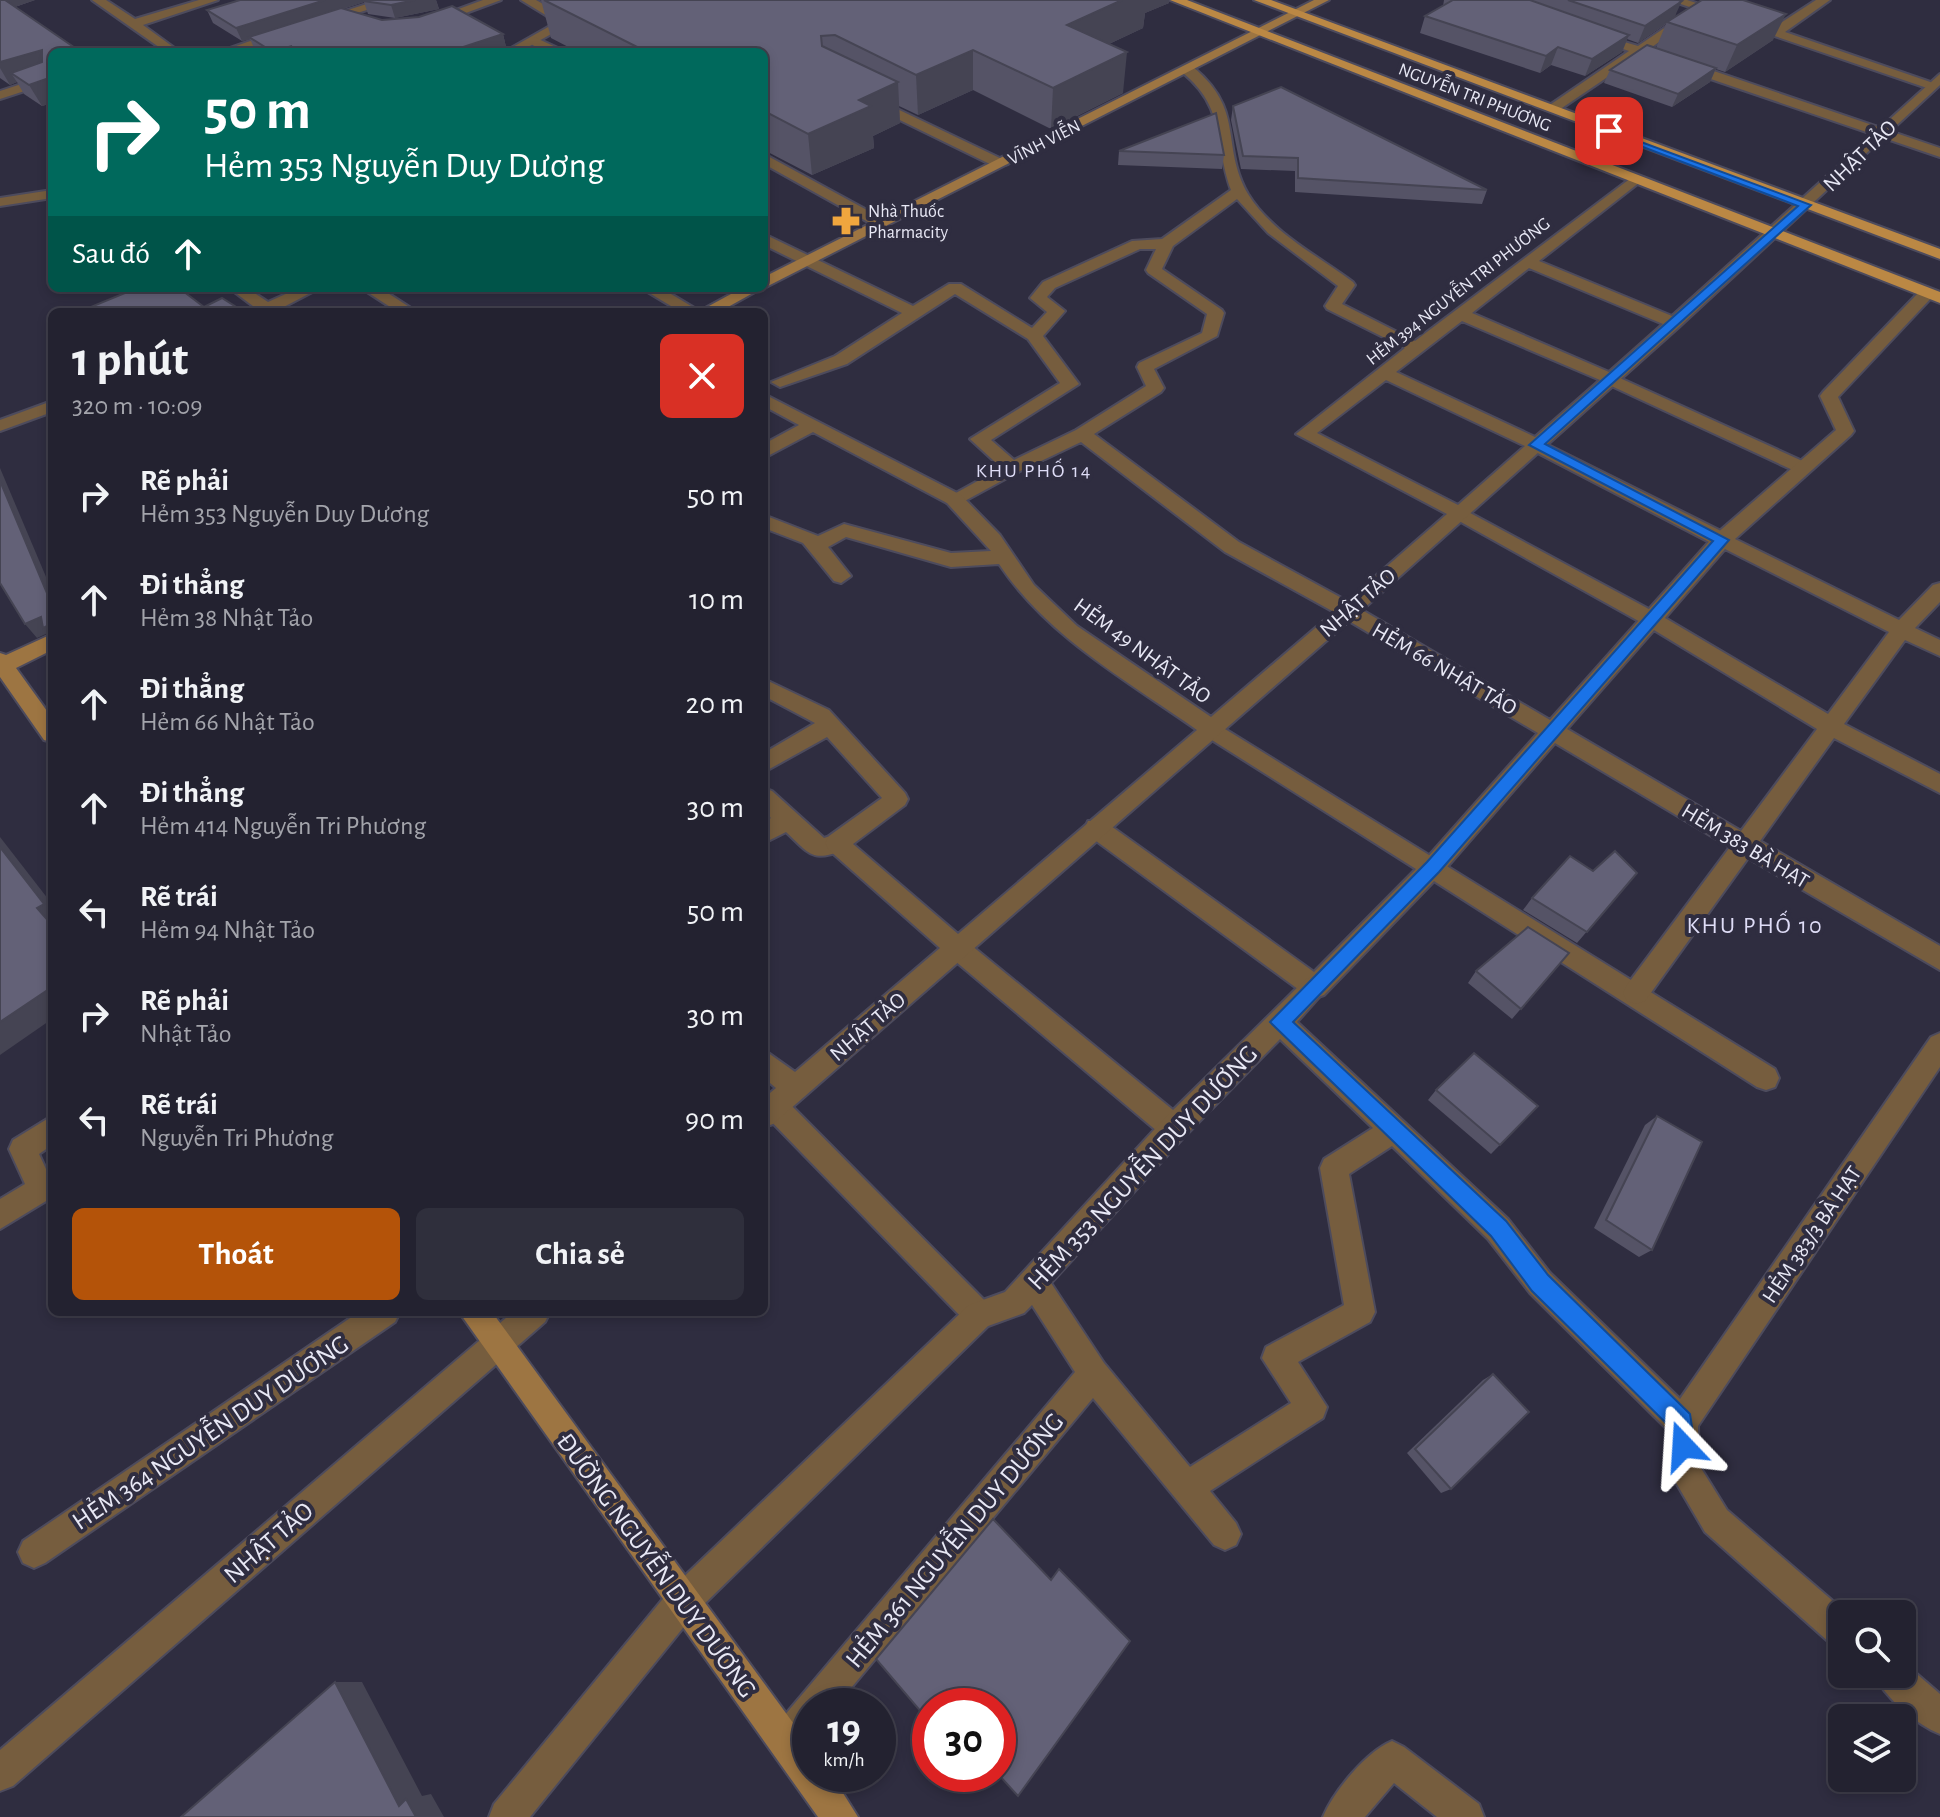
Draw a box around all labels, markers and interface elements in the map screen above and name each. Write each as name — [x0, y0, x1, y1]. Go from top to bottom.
street label: NGUYỄN TRI PHƯƠNG — [1396, 55, 1556, 135]
icon: right — [72, 80, 176, 184]
text: 50 m — [204, 83, 311, 139]
pin — [1575, 97, 1643, 165]
icon: arrive — [1587, 109, 1631, 153]
street label: VĨNH VIỄN — [1003, 112, 1084, 169]
street label: NHẬT TẢO — [1818, 115, 1900, 196]
text: Hẻm 353 Nguyễn Duy Dương — [204, 148, 605, 184]
place label: Nhà Thuốc Pharmacity — [868, 202, 948, 242]
pharmacy icon: Nhà Thuốc Pharmacity — [831, 206, 861, 236]
street label: HẺM 394 NGUYỄN TRI PHƯƠNG — [1360, 210, 1554, 369]
icon: ahead — [166, 232, 210, 276]
text: Sau đó — [72, 239, 150, 269]
button: close — [660, 334, 744, 418]
text: 1 phút — [72, 337, 188, 385]
text: 320 m · 10:09 — [72, 393, 202, 419]
district label: KHU PHỐ 14 — [976, 458, 1092, 481]
text: Rẽ phải — [140, 466, 229, 496]
icon: right — [72, 474, 116, 518]
text: 50 m — [687, 481, 744, 511]
text: Hẻm 353 Nguyễn Duy Dương — [140, 501, 429, 527]
street label: NHẬT TẢO — [1315, 564, 1400, 641]
text: Đi thẳng — [140, 570, 244, 600]
icon: ahead — [72, 578, 116, 622]
text: 10 m — [689, 585, 744, 615]
street label: HẺM 49 NHẬT TẢO — [1070, 593, 1215, 708]
text: Hẻm 38 Nhật Tảo — [140, 605, 313, 631]
street label: HẺM 66 NHẬT TẢO — [1368, 618, 1521, 719]
text: Đi thẳng — [140, 674, 244, 704]
icon: ahead — [72, 682, 116, 726]
text: 20 m — [686, 689, 744, 719]
text: Hẻm 66 Nhật Tảo — [140, 709, 315, 735]
text: Đi thẳng — [140, 778, 244, 808]
icon: ahead — [72, 786, 116, 830]
text: 30 m — [687, 793, 744, 823]
street label: HẺM 383 BÀ HẠT — [1678, 798, 1814, 893]
text: Hẻm 414 Nguyễn Tri Phương — [140, 813, 426, 839]
text: Rẽ trái — [140, 882, 218, 912]
icon: left — [72, 890, 116, 934]
text: 50 m — [687, 897, 744, 927]
district label: KHU PHỐ 10 — [1686, 910, 1824, 938]
text: Hẻm 94 Nhật Tảo — [140, 917, 315, 943]
text: Rẽ phải — [140, 986, 229, 1016]
street label: NHẬT TẢO — [825, 988, 910, 1065]
icon: right — [72, 994, 116, 1038]
text: 30 m — [687, 1001, 744, 1031]
text: Nhật Tảo — [140, 1021, 232, 1047]
street label: HẺM 353 NGUYỄN DUY DƯƠNG — [1019, 1037, 1263, 1295]
text: Rẽ trái — [140, 1090, 218, 1120]
icon: left — [72, 1098, 116, 1142]
text: 90 m — [685, 1105, 744, 1135]
text: Nguyễn Tri Phương — [140, 1125, 334, 1151]
street label: HẺM 383/3 BÀ HẠT — [1757, 1161, 1866, 1307]
button: Thoát — [72, 1208, 400, 1300]
button: Chia sẻ — [416, 1208, 744, 1300]
street label: HẺM 364 NGUYỄN DUY DƯƠNG — [65, 1327, 353, 1535]
position arrow — [1641, 1404, 1725, 1488]
street label: HẺM 361 NGUYỄN DUY DƯƠNG — [837, 1405, 1069, 1673]
street label: ĐƯỜNG NGUYỄN DUY DƯƠNG — [552, 1426, 765, 1703]
street label: NHẬT TẢO — [218, 1496, 318, 1588]
map controls — [1828, 1600, 1916, 1792]
button: search — [1828, 1600, 1916, 1688]
speed limit sign: 30 — [912, 1688, 1016, 1792]
button: layers — [1828, 1704, 1916, 1792]
text: 19 — [827, 1710, 861, 1750]
text: km/h — [823, 1750, 865, 1770]

